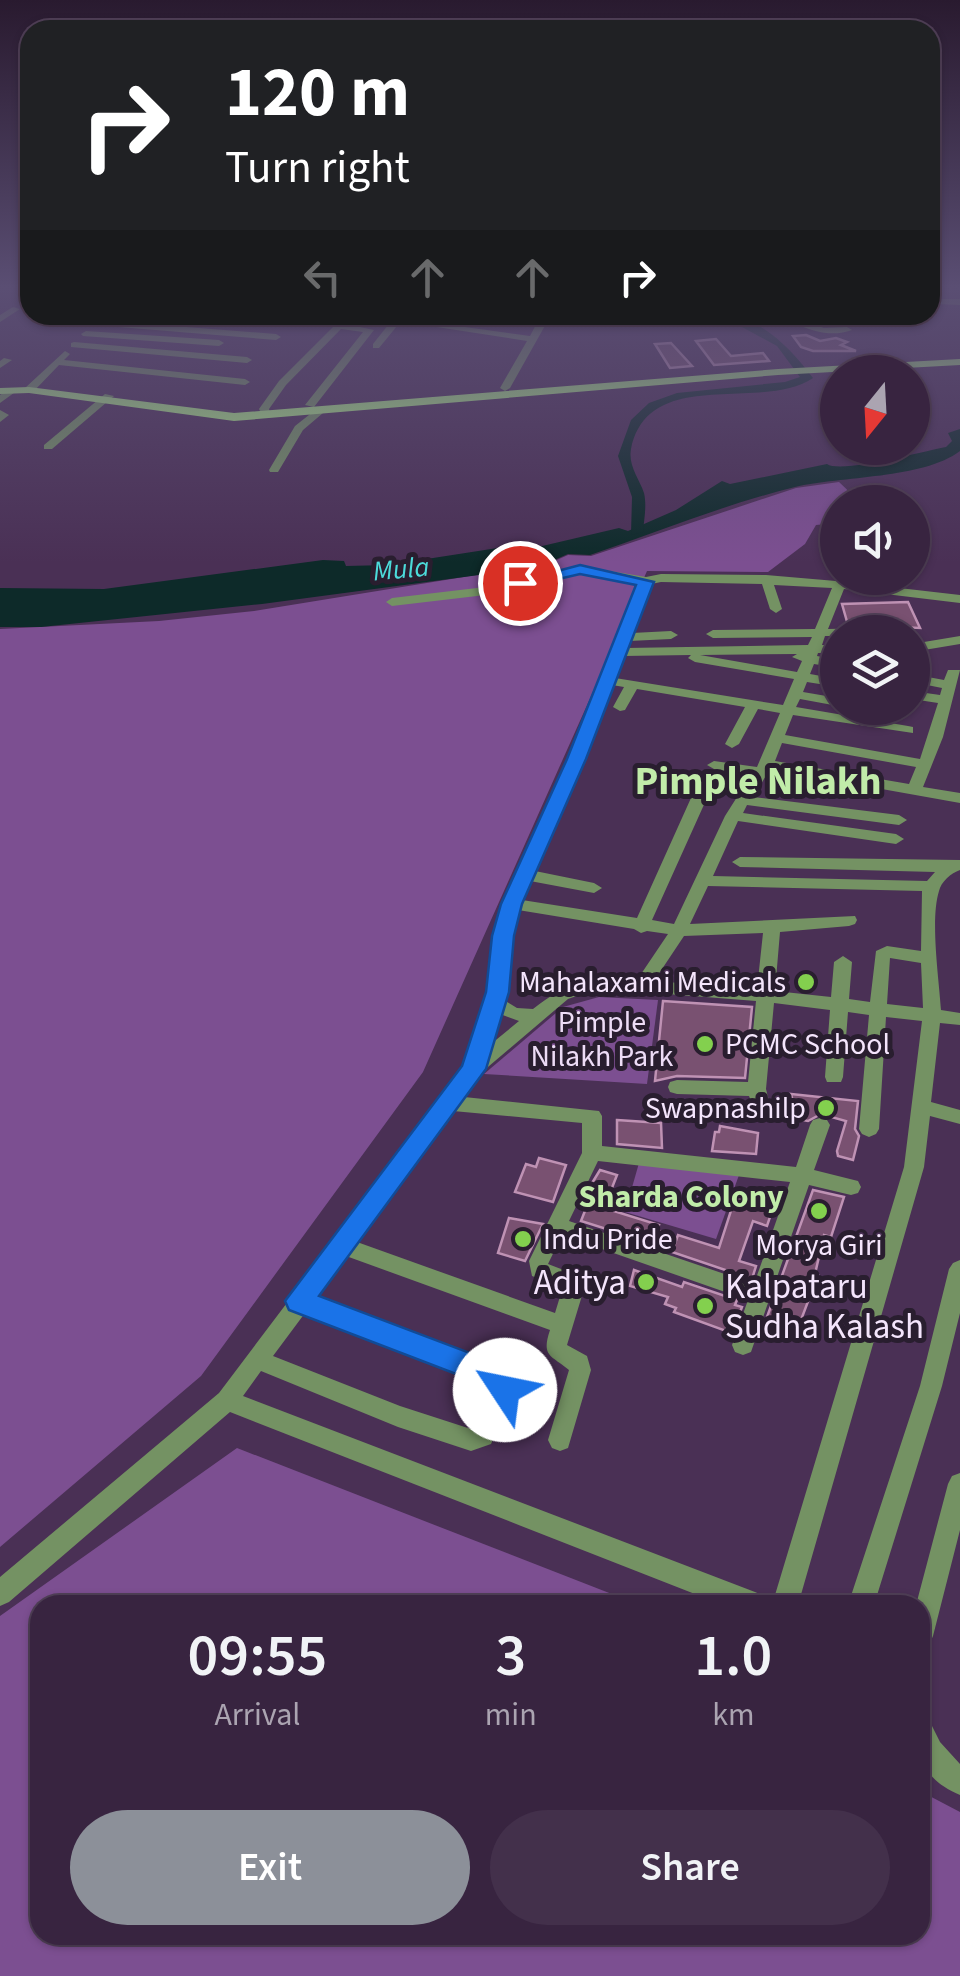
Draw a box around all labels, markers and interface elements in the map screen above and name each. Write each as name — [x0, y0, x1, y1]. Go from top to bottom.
text: 120 m — [225, 43, 410, 143]
icon: right — [60, 60, 190, 190]
text: Turn right — [225, 136, 410, 200]
icon: left — [295, 250, 350, 305]
icon: ahead — [400, 250, 455, 305]
icon: ahead — [505, 250, 560, 305]
icon: right — [610, 250, 665, 305]
north arrow — [820, 355, 930, 465]
map controls — [820, 355, 930, 725]
button: sound — [820, 485, 930, 595]
pin — [478, 541, 563, 626]
water label: Mula — [371, 547, 431, 591]
icon: arrive — [493, 556, 548, 611]
button: layers — [820, 615, 930, 725]
district label: Pimple Nilakh — [634, 753, 882, 810]
place label: Mahalaxami Medicals — [519, 961, 786, 1004]
marker: Mahalaxami Medicals — [795, 971, 817, 993]
park label: Pimple Nilakh Park — [531, 1001, 674, 1078]
place label: PCMC School — [725, 1023, 890, 1066]
marker: PCMC School — [694, 1033, 716, 1055]
place label: Swapnashilp — [645, 1087, 806, 1130]
marker: Swapnashilp — [815, 1097, 837, 1119]
district label: Sharda Colony — [578, 1174, 784, 1220]
marker: Morya Giri — [808, 1200, 830, 1222]
place label: Indu Pride — [543, 1218, 673, 1261]
place label: Morya Giri — [755, 1224, 883, 1267]
marker: Indu Pride — [512, 1228, 534, 1250]
place label: Aditya — [534, 1258, 626, 1308]
place label: Kalpataru Sudha Kalash — [725, 1262, 924, 1352]
marker: Aditya — [635, 1271, 657, 1293]
marker: Kalpataru Sudha Kalash — [694, 1295, 716, 1317]
position arrow — [453, 1338, 557, 1442]
text: 09:55 — [188, 1614, 327, 1699]
text: 3 — [495, 1614, 526, 1699]
text: 1.0 — [694, 1614, 772, 1699]
text: Arrival — [214, 1692, 300, 1738]
text: min — [485, 1692, 537, 1738]
text: km — [712, 1692, 755, 1738]
button: Exit — [70, 1810, 470, 1925]
button: Share — [490, 1810, 890, 1925]

